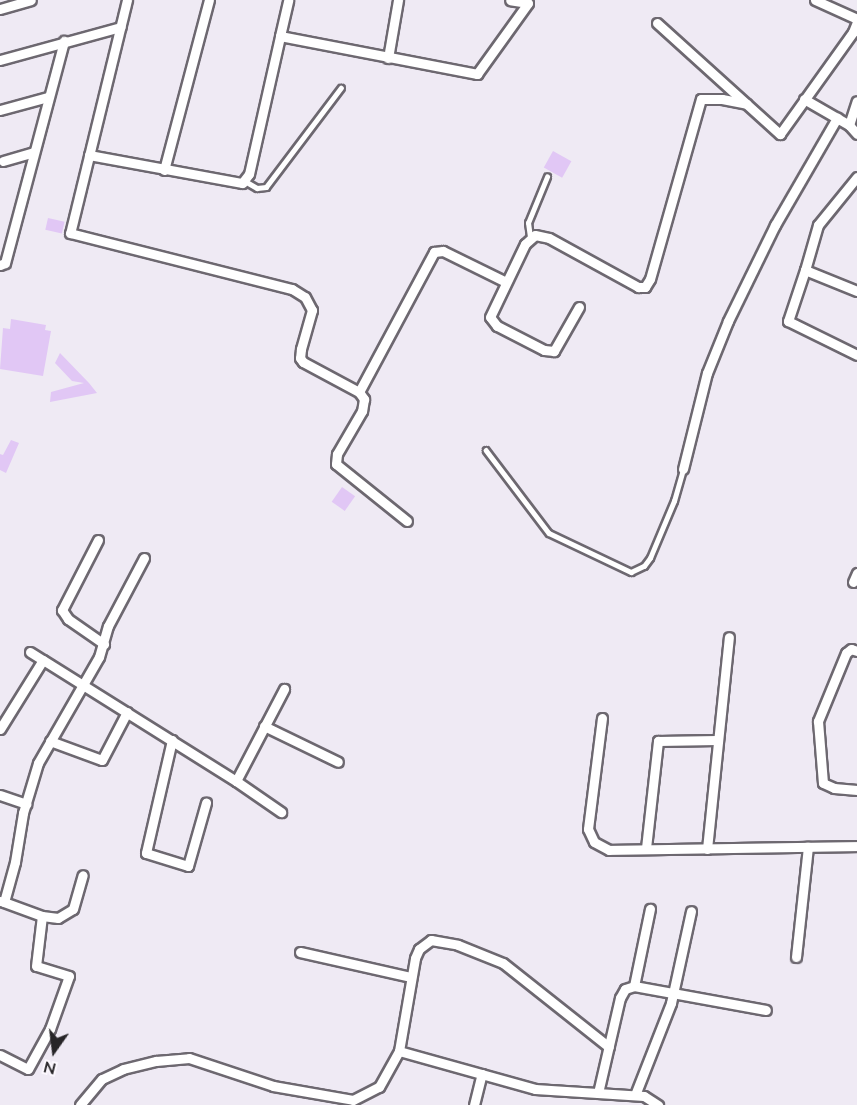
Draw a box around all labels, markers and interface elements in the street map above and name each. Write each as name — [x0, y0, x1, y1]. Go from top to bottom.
north arrow — [24, 1021, 84, 1081]
text: N — [41, 1057, 58, 1080]

